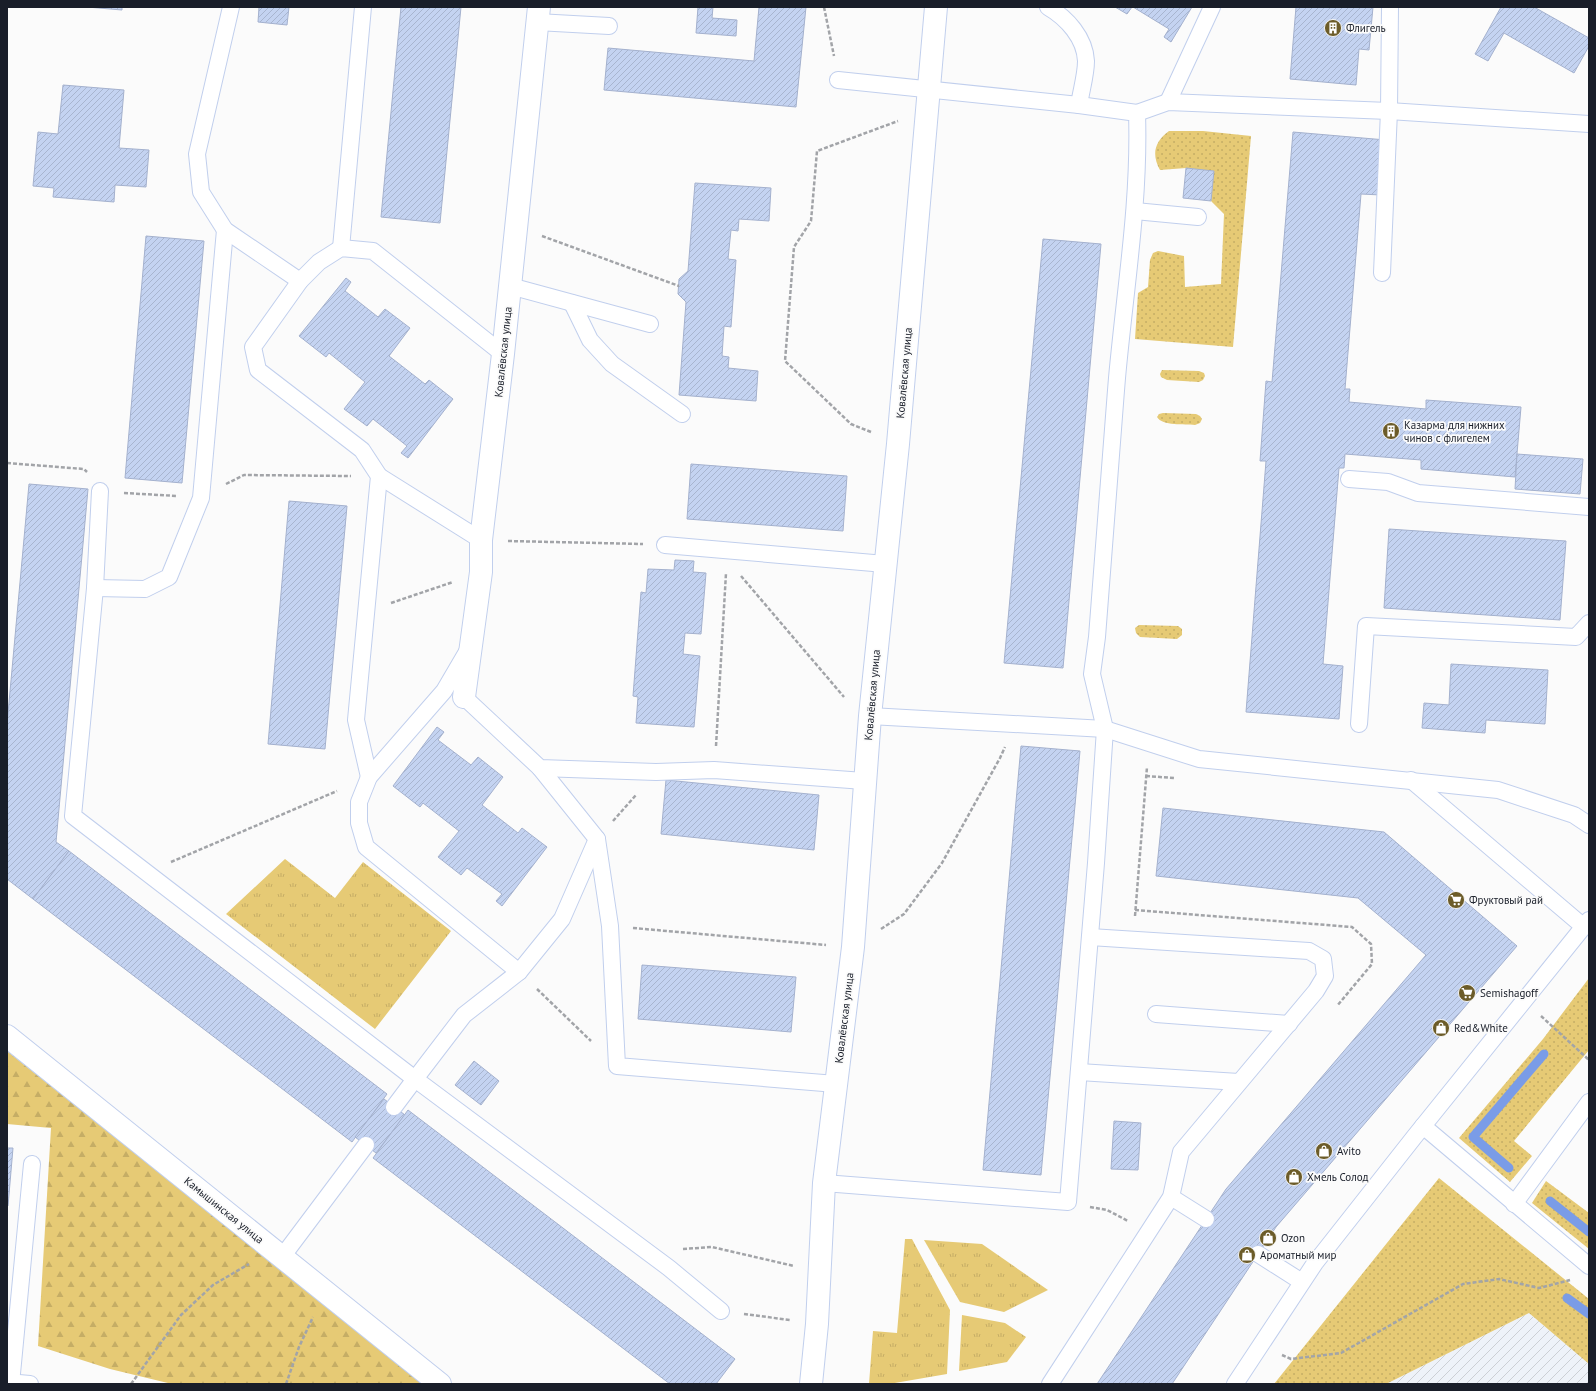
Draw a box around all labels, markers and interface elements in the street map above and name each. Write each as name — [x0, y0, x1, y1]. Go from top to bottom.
building icon: Флигель — [1323, 18, 1343, 38]
place label: Флигель — [1346, 21, 1386, 35]
street label: Ковалёвская улица — [491, 306, 515, 398]
street label: Ковалёвская улица — [893, 327, 915, 419]
place label: Казарма для нижних чинов с флигелем — [1404, 418, 1505, 445]
building icon: Казарма для нижних чинов с флигелем — [1381, 421, 1401, 441]
street label: Ковалёвская улица — [861, 649, 883, 741]
supermarket icon: Фруктовый рай — [1446, 890, 1466, 910]
place label: Фруктовый рай — [1469, 893, 1543, 907]
street label: Ковалёвская улица — [831, 972, 857, 1064]
supermarket icon: Semishagoff — [1457, 983, 1477, 1003]
place label: Semishagoff — [1480, 986, 1539, 1000]
shop icon: Red&White — [1431, 1018, 1451, 1038]
place label: Red&White — [1454, 1021, 1508, 1035]
shop icon: Avito — [1314, 1141, 1334, 1161]
place label: Avito — [1337, 1144, 1361, 1158]
shop icon: Хмель Солод — [1284, 1167, 1304, 1187]
place label: Хмель Солод — [1307, 1170, 1369, 1184]
street label: Камышинская улица — [181, 1174, 267, 1246]
shop icon: Ozon — [1258, 1228, 1278, 1248]
place label: Ozon — [1281, 1231, 1305, 1245]
shop icon: Ароматный мир — [1237, 1245, 1257, 1265]
place label: Ароматный мир — [1260, 1248, 1336, 1262]

